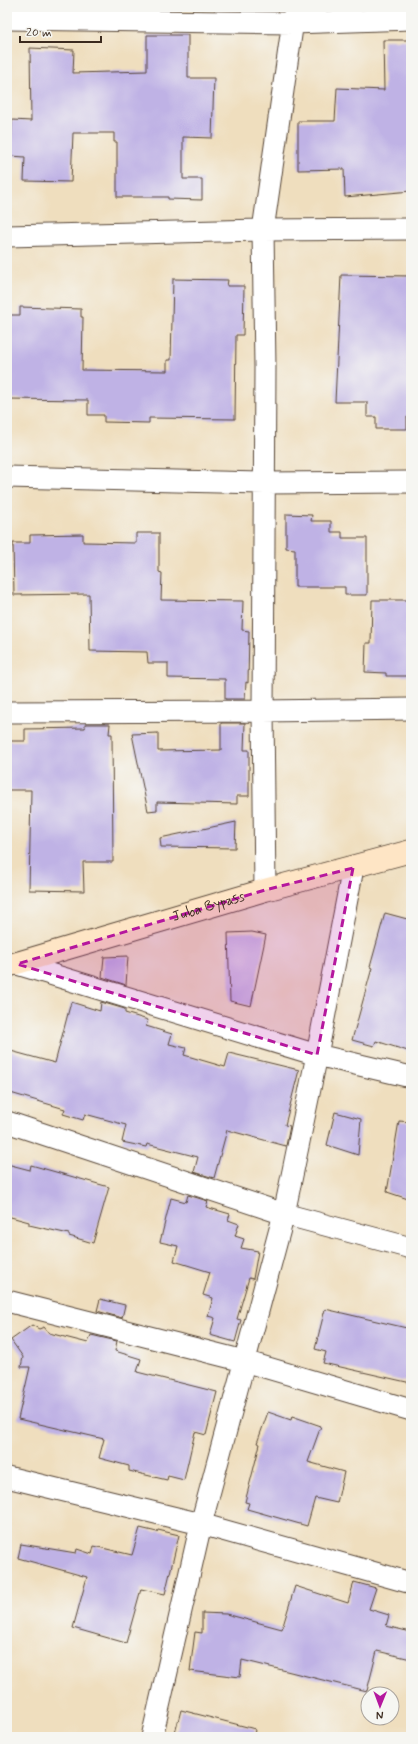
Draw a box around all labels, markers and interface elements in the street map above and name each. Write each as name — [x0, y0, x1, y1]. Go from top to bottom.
scale bar — [20, 18, 101, 44]
text: 20 m — [26, 25, 52, 41]
street label: Juba Bypass — [170, 887, 247, 926]
north arrow — [360, 1686, 400, 1726]
text: N — [376, 1708, 384, 1722]

